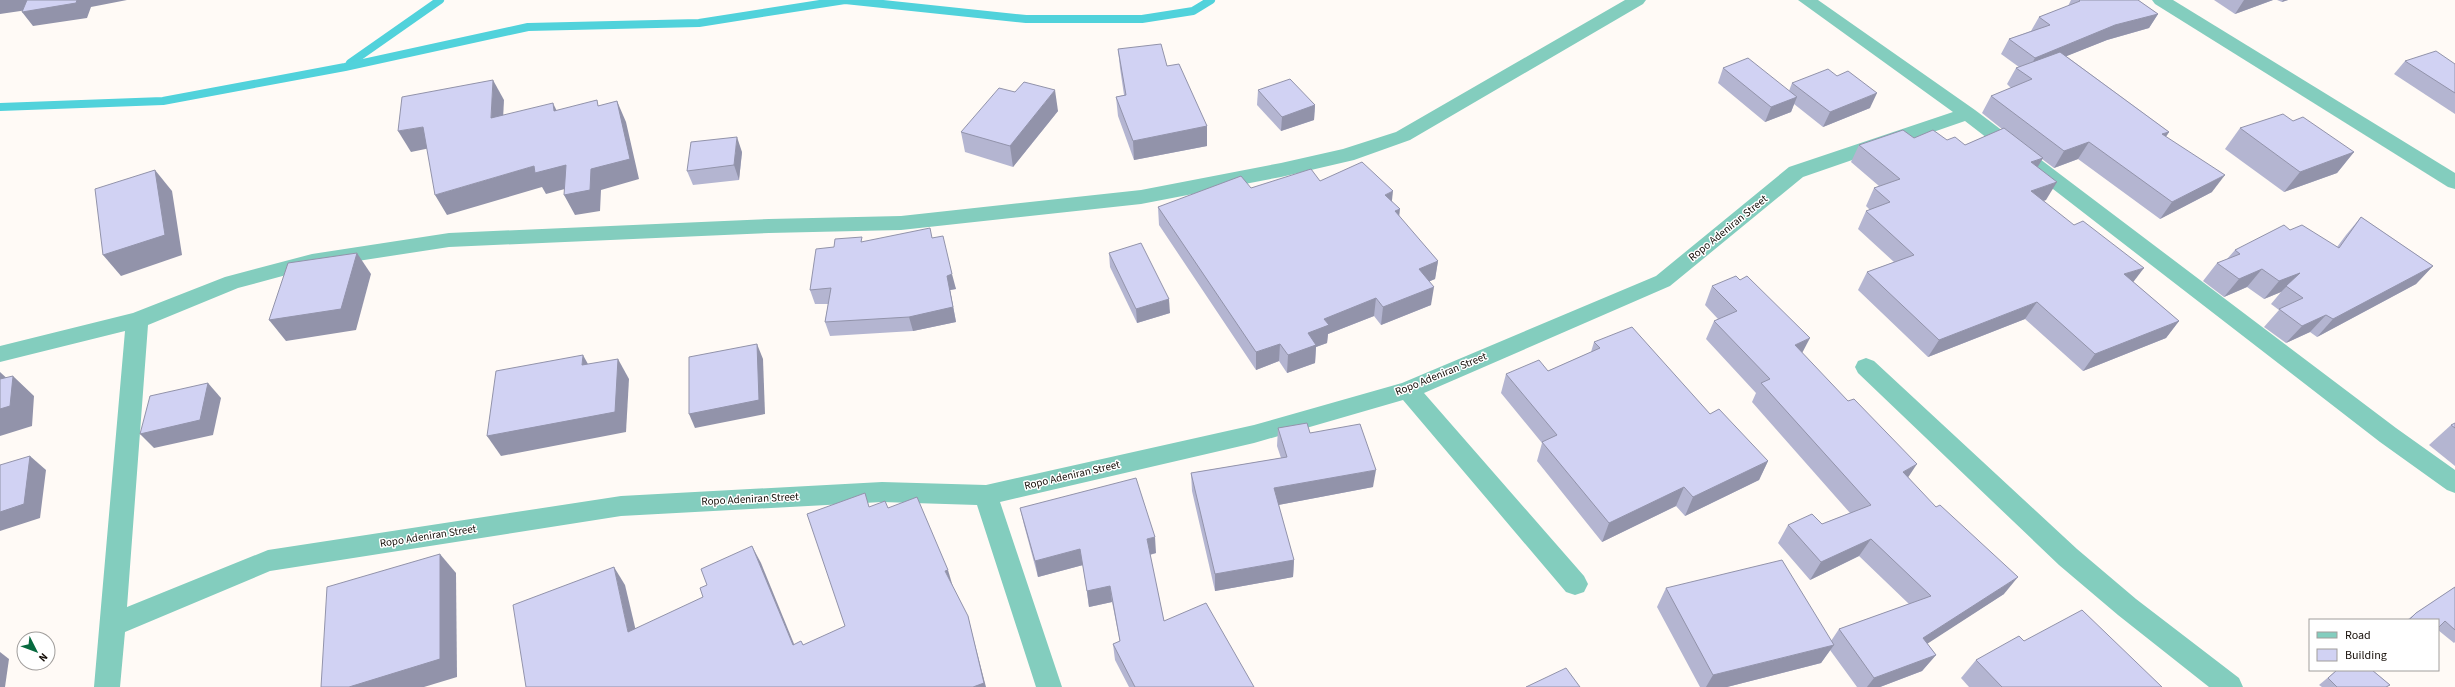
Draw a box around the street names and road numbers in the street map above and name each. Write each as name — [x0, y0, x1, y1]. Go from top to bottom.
street label: Ropo Adeniran Street — [1685, 191, 1771, 265]
street label: Ropo Adeniran Street — [1393, 349, 1489, 399]
street label: Ropo Adeniran Street — [1023, 457, 1121, 493]
street label: Ropo Adeniran Street — [701, 489, 799, 509]
street label: Ropo Adeniran Street — [379, 521, 478, 551]

